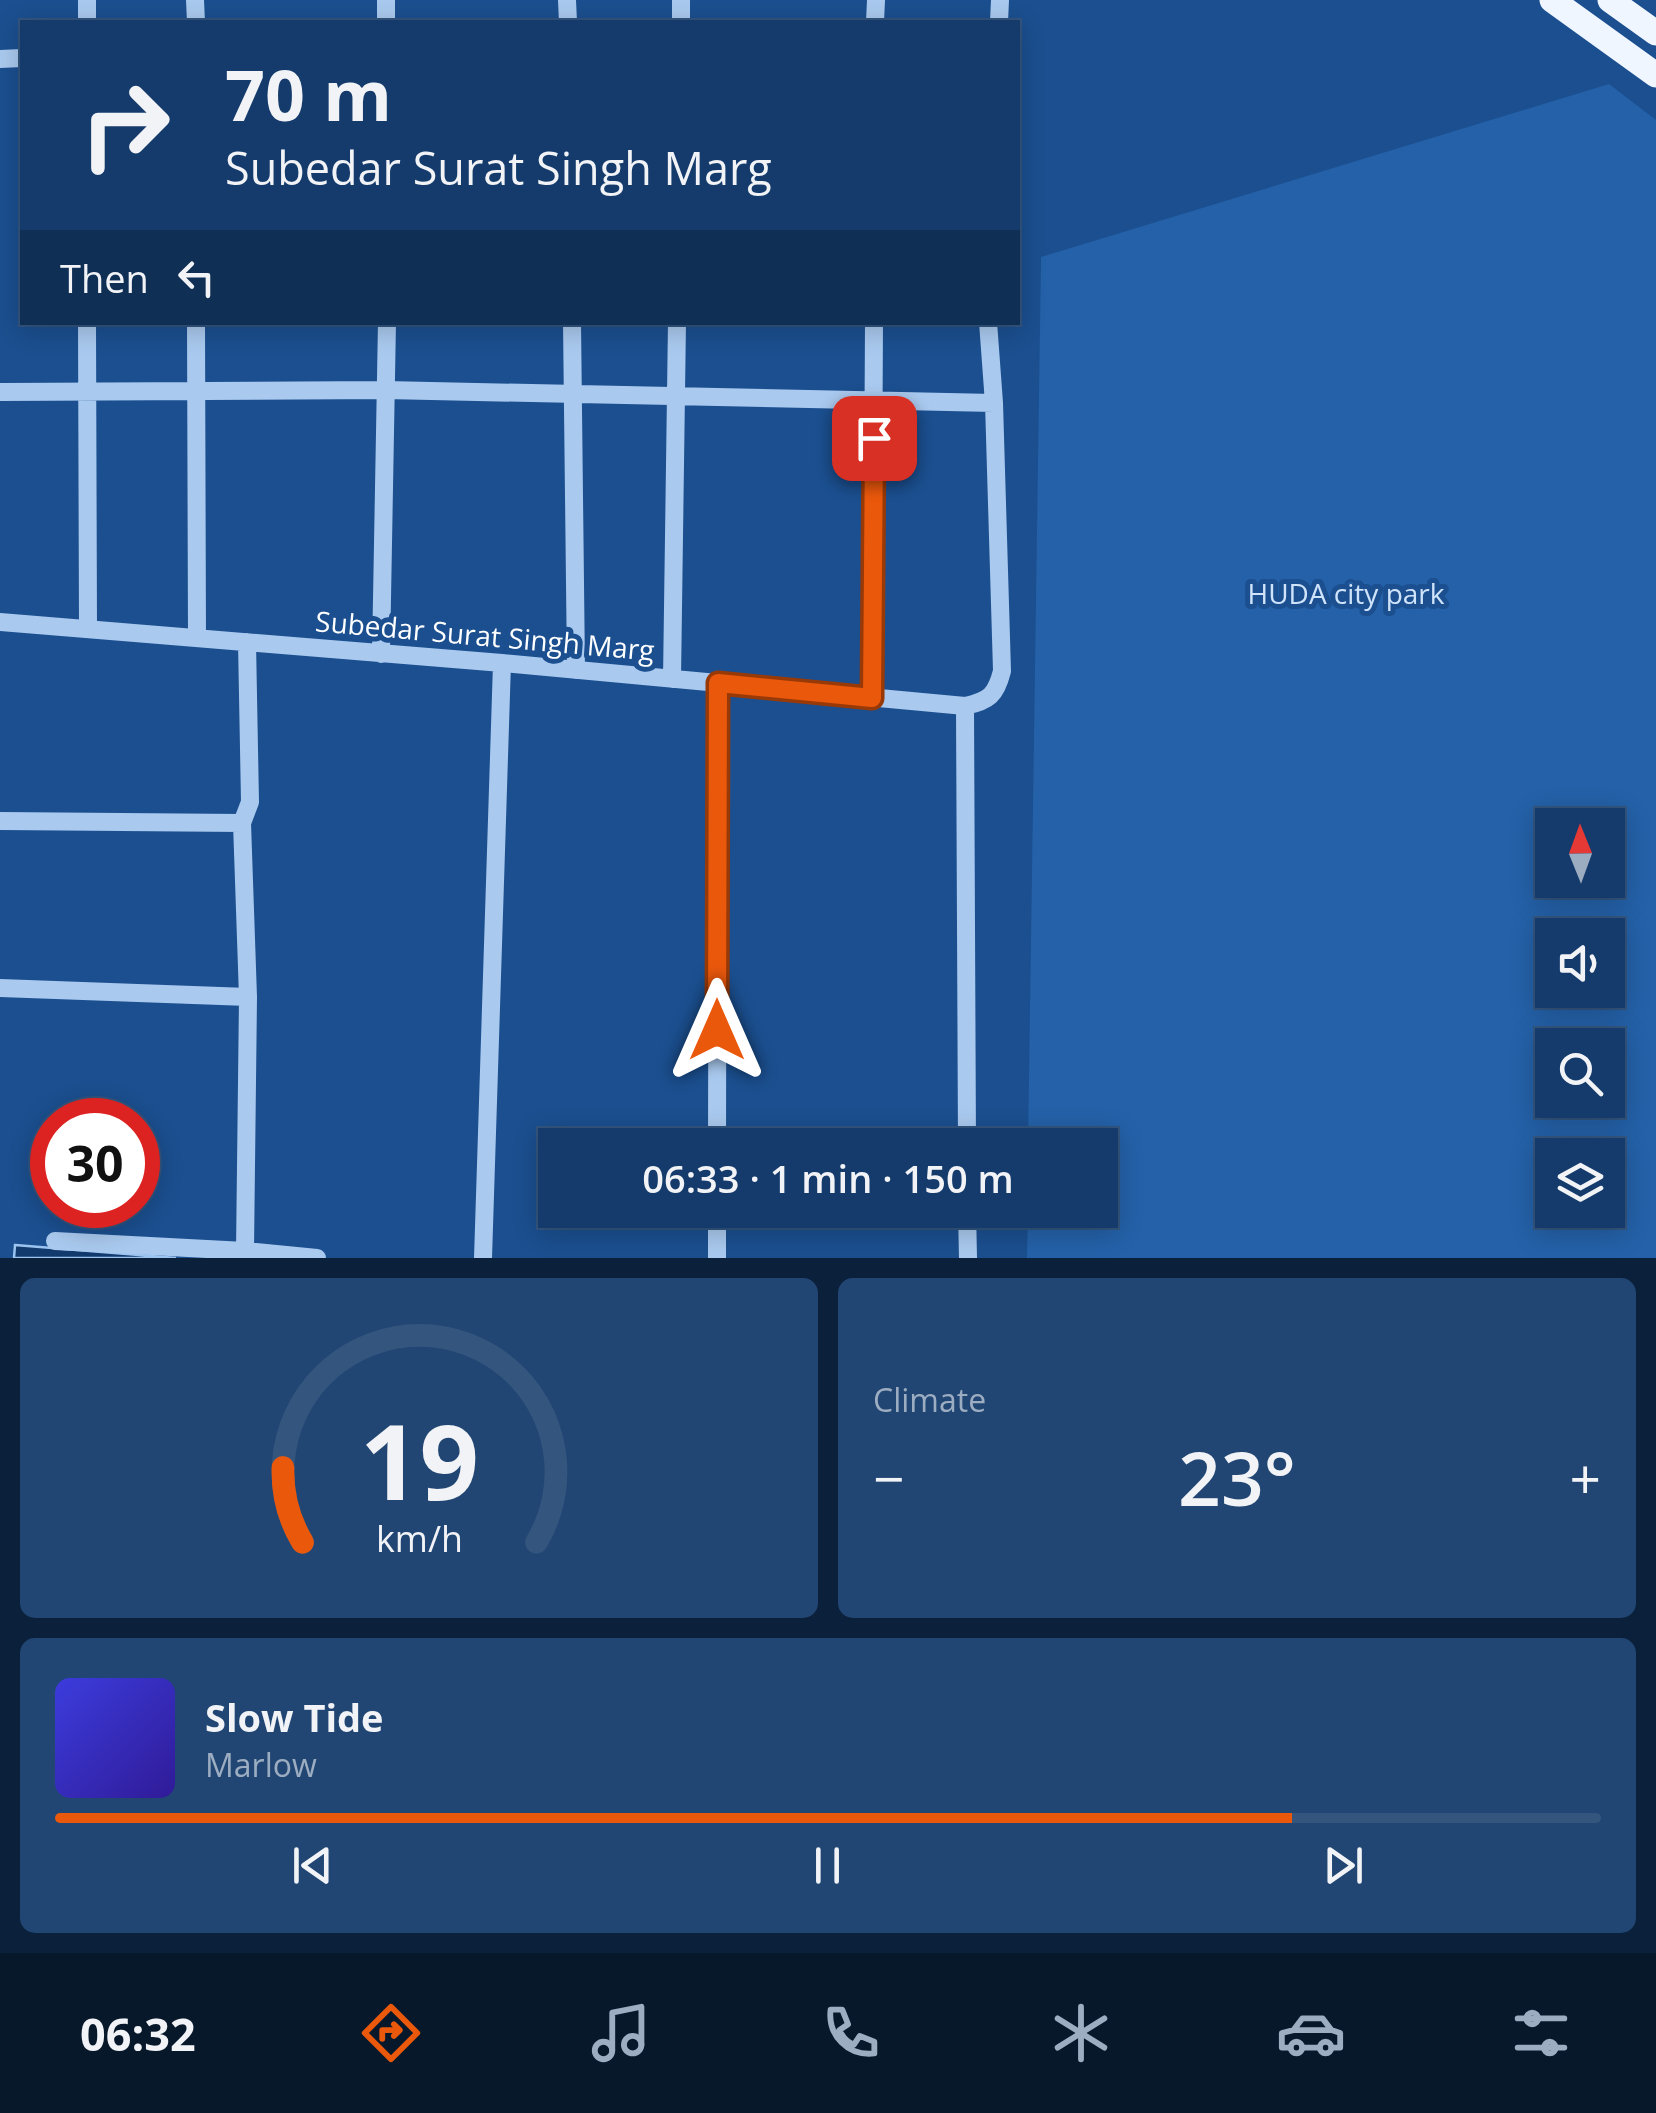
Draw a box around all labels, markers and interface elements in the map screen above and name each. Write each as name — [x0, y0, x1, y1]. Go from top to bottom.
text: 70 m — [225, 46, 392, 142]
icon: right — [60, 60, 190, 190]
text: Subedar Surat Singh Marg — [225, 137, 772, 198]
icon: left — [169, 250, 224, 305]
text: Then — [60, 252, 149, 304]
pin — [832, 396, 917, 481]
icon: arrive — [847, 411, 902, 466]
park label: HUDA city park — [1248, 574, 1445, 612]
street label: Subedar Surat Singh Marg — [314, 601, 656, 669]
north arrow — [1535, 808, 1625, 898]
map controls — [1535, 808, 1625, 1228]
button: sound — [1535, 918, 1625, 1008]
position arrow — [665, 978, 769, 1082]
button: search — [1535, 1028, 1625, 1118]
speed limit sign: 30 — [30, 1098, 160, 1228]
button: layers — [1535, 1138, 1625, 1228]
text: 06:33 · 1 min · 150 m — [642, 1152, 1014, 1204]
text: Climate — [873, 1378, 986, 1421]
text: 19 — [360, 1389, 478, 1530]
text: 23° — [1178, 1426, 1296, 1528]
text: − — [873, 1440, 904, 1515]
text: + — [1570, 1440, 1601, 1515]
text: km/h — [376, 1514, 462, 1562]
text: Slow Tide — [205, 1691, 384, 1743]
text: Marlow — [205, 1743, 317, 1786]
icon: previous — [285, 1838, 340, 1893]
icon: pause — [800, 1838, 855, 1893]
icon: next — [1316, 1838, 1371, 1893]
icon: directions — [356, 1998, 426, 2068]
icon: music — [586, 1998, 656, 2068]
icon: phone — [816, 1998, 886, 2068]
icon: climate — [1046, 1998, 1116, 2068]
icon: car — [1276, 1998, 1346, 2068]
icon: filters — [1506, 1998, 1576, 2068]
text: 06:32 — [80, 2003, 196, 2064]

